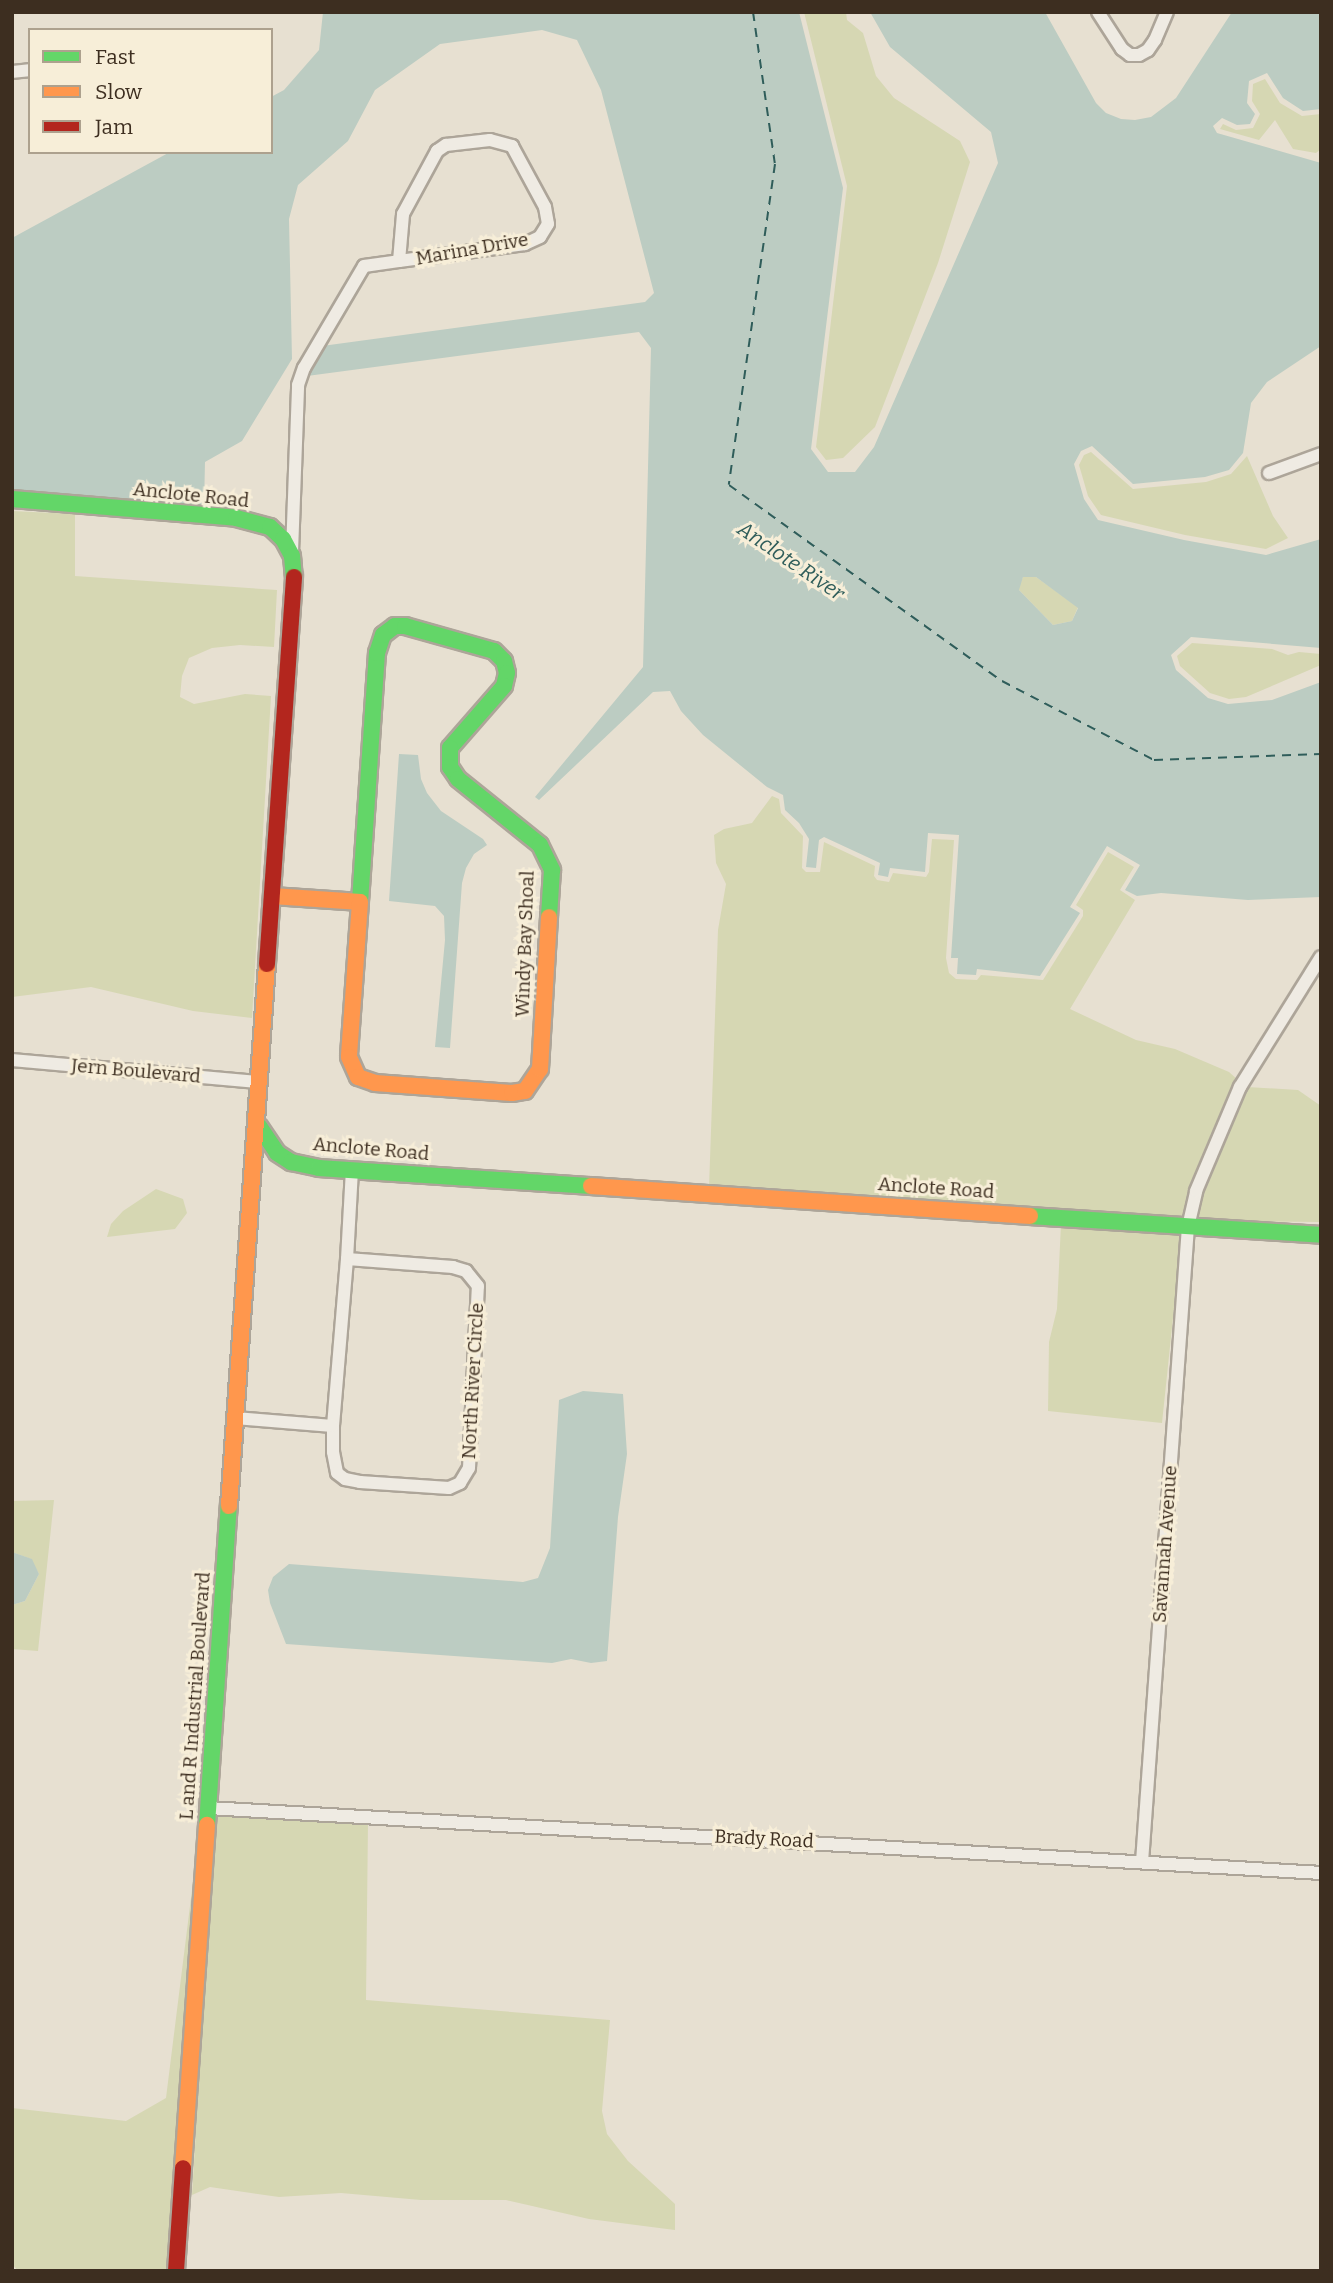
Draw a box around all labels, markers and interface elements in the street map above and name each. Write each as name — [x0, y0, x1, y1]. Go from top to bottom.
legend — [28, 28, 273, 154]
text: Fast — [95, 44, 135, 70]
text: Slow — [95, 79, 142, 105]
text: Jam — [95, 114, 133, 140]
street label: Marina Drive — [414, 228, 530, 270]
street label: Anclote Road — [132, 478, 250, 512]
water label: Anclote River — [733, 516, 849, 606]
street label: Windy Bay Shoal — [511, 870, 539, 1018]
street label: Jern Boulevard — [70, 1054, 202, 1088]
street label: Anclote Road — [312, 1133, 430, 1165]
street label: Anclote Road — [877, 1173, 995, 1203]
street label: North River Circle — [458, 1302, 488, 1460]
street label: Savannah Avenue — [1148, 1465, 1182, 1623]
street label: L and R Industrial Boulevard — [175, 1571, 215, 1821]
street label: Brady Road — [714, 1825, 814, 1853]

